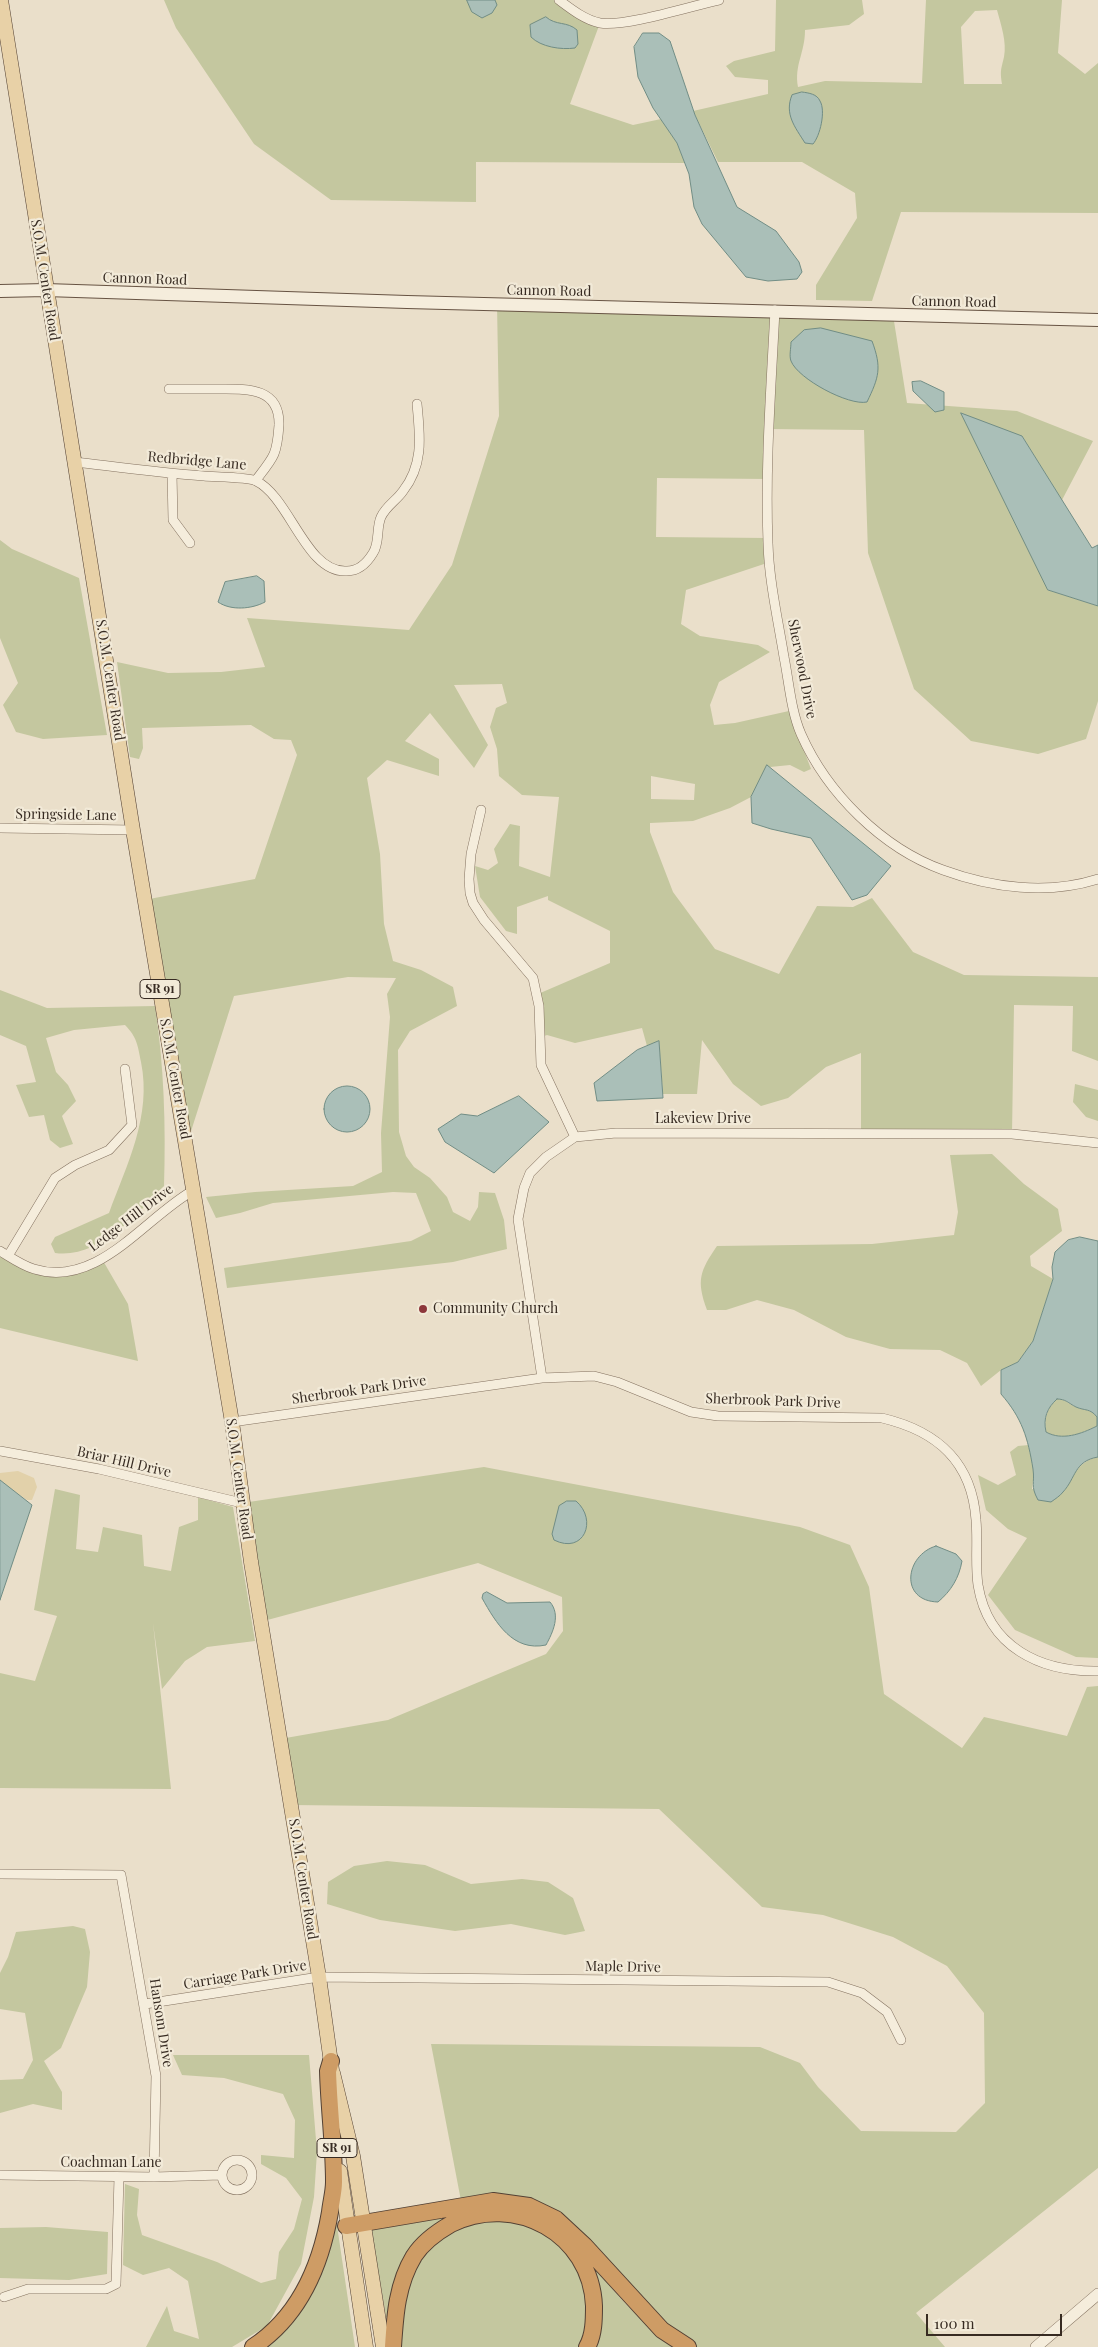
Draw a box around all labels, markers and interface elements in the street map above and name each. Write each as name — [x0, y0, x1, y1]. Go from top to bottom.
street label: S.O.M. Center Road — [27, 218, 63, 342]
street label: Cannon Road — [102, 269, 188, 289]
street label: Cannon Road — [507, 282, 591, 300]
street label: Cannon Road — [912, 293, 996, 311]
street label: Redbridge Lane — [147, 448, 247, 474]
street label: S.O.M. Center Road — [92, 618, 128, 742]
street label: Sherwood Drive — [784, 618, 820, 720]
street label: Springside Lane — [15, 806, 117, 824]
road number: SR 91 — [140, 980, 180, 999]
street label: S.O.M. Center Road — [156, 1017, 194, 1141]
street label: Lakeview Drive — [655, 1111, 751, 1127]
street label: Ledge Hill Drive — [85, 1181, 177, 1255]
place label: Community Church — [433, 1301, 558, 1317]
marker: Community Church — [417, 1303, 429, 1315]
street label: Sherbrook Park Drive — [291, 1372, 427, 1408]
street label: Sherbrook Park Drive — [705, 1390, 841, 1412]
street label: S.O.M. Center Road — [222, 1417, 256, 1541]
street label: Briar Hill Drive — [75, 1443, 173, 1481]
street label: S.O.M. Center Road — [285, 1817, 321, 1941]
street label: Carriage Park Drive — [182, 1957, 308, 1993]
street label: Maple Drive — [585, 1958, 661, 1976]
street label: Hansom Drive — [146, 1977, 176, 2069]
road number: SR 91 — [317, 2138, 357, 2158]
street label: Coachman Lane — [60, 2155, 162, 2171]
scale bar — [928, 2304, 1064, 2336]
text: 100 m — [934, 2313, 975, 2333]

